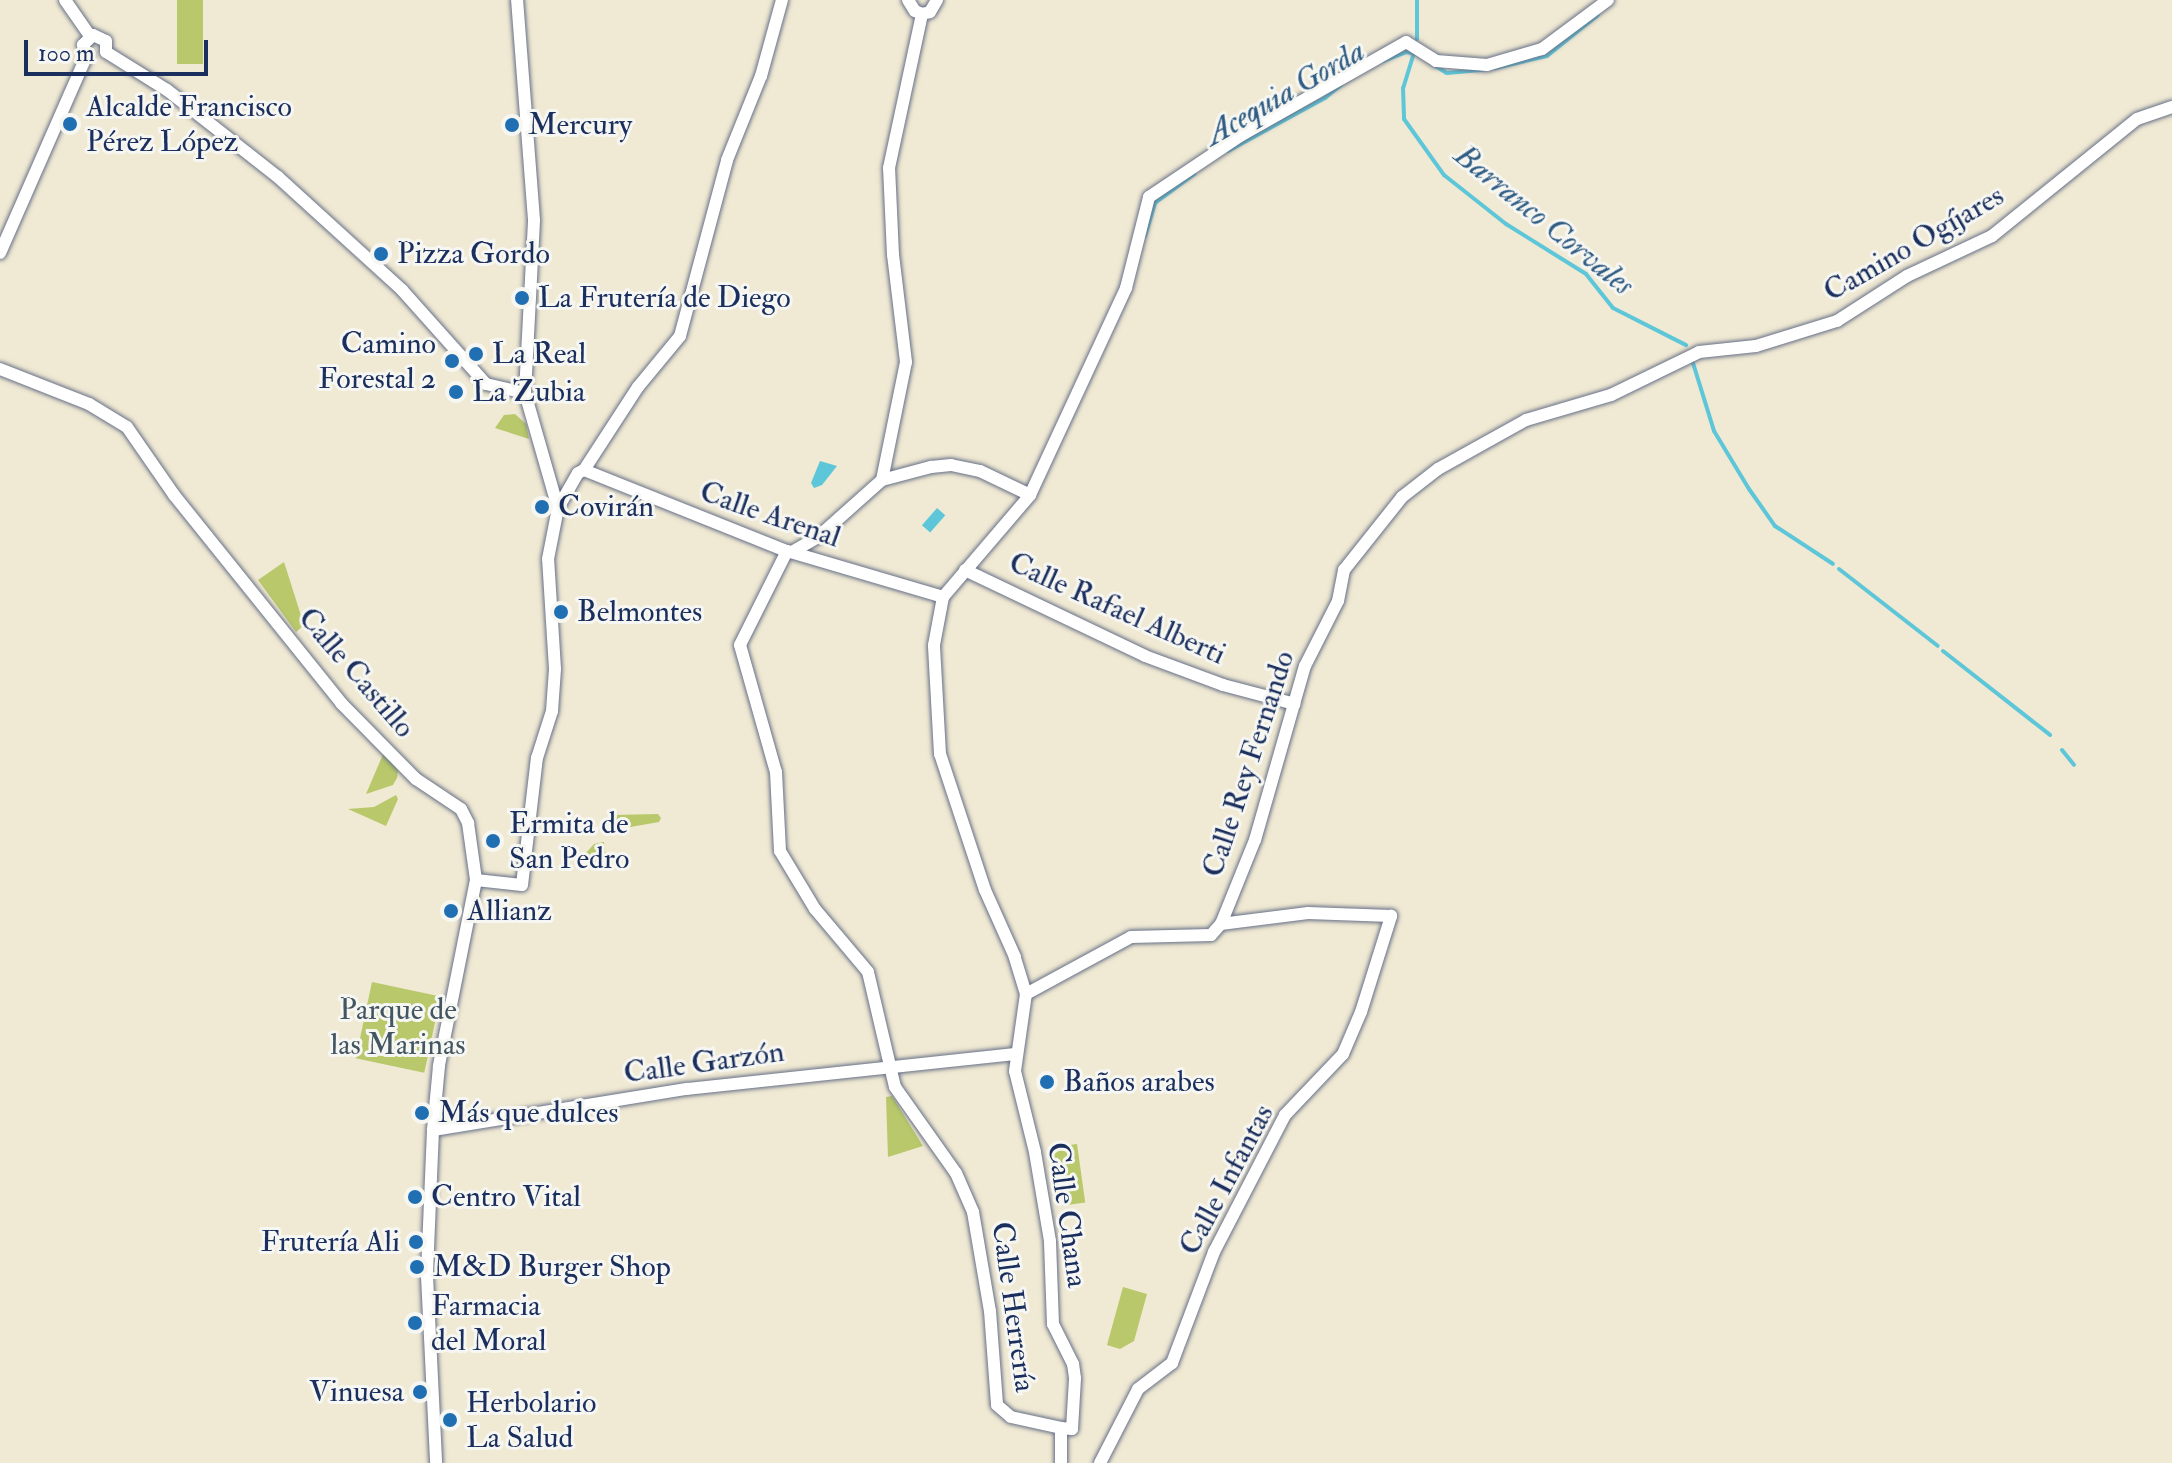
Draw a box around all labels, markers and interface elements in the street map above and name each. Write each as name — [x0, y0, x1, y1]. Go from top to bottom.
scale bar — [28, 24, 212, 74]
water label: Acequia Gorda — [1198, 32, 1372, 154]
text: 100 m — [38, 38, 95, 69]
place label: Alcalde Francisco Pérez López — [86, 89, 292, 160]
place label: Mercury — [528, 107, 632, 143]
marker: Alcalde Francisco Pérez López — [61, 115, 79, 133]
marker: Mercury — [503, 116, 521, 134]
water label: Barranco Corvales — [1447, 136, 1641, 304]
street label: Camino Ogíjares — [1818, 178, 2010, 310]
place label: Pizza Gordo — [397, 236, 550, 272]
marker: Pizza Gordo — [372, 245, 390, 263]
place label: La Frutería de Diego — [538, 280, 791, 316]
marker: La Frutería de Diego — [513, 289, 531, 307]
place label: Camino Forestal 2 — [318, 326, 436, 396]
place label: La Real — [492, 336, 586, 372]
marker: La Real — [467, 345, 485, 363]
marker: Camino Forestal 2 — [443, 352, 461, 370]
place label: La Zubia — [472, 374, 585, 410]
marker: La Zubia — [447, 383, 465, 401]
street label: Calle Arenal — [695, 474, 845, 556]
place label: Covirán — [558, 489, 654, 525]
marker: Covirán — [533, 498, 551, 516]
street label: Calle Rafael Alberti — [1003, 545, 1231, 673]
place label: Belmontes — [577, 594, 702, 630]
street label: Calle Castillo — [290, 601, 422, 745]
marker: Belmontes — [552, 603, 570, 621]
street label: Calle Rey Fernando — [1195, 646, 1303, 882]
place label: Ermita de San Pedro — [509, 806, 629, 876]
marker: Ermita de San Pedro — [484, 832, 502, 850]
place label: Allianz — [467, 893, 552, 929]
marker: Allianz — [442, 902, 460, 920]
park label: Parque de las Marinas — [330, 992, 466, 1062]
street label: Calle Garzón — [622, 1034, 786, 1092]
place label: Baños arabes — [1063, 1064, 1215, 1100]
marker: Baños arabes — [1038, 1073, 1056, 1091]
place label: Más que dulces — [438, 1095, 619, 1131]
street label: Calle Infantas — [1172, 1098, 1282, 1262]
marker: Más que dulces — [413, 1104, 431, 1122]
street label: Calle Chana — [1039, 1140, 1095, 1290]
place label: Centro Vital — [431, 1179, 581, 1215]
marker: Centro Vital — [406, 1188, 424, 1206]
street label: Calle Herrería — [983, 1220, 1043, 1394]
place label: Frutería Ali — [261, 1224, 400, 1260]
marker: Frutería Ali — [407, 1233, 425, 1251]
place label: M&D Burger Shop — [433, 1249, 671, 1285]
marker: M&D Burger Shop — [408, 1258, 426, 1276]
place label: Farmacia del Moral — [431, 1288, 546, 1358]
marker: Farmacia del Moral — [406, 1314, 424, 1332]
place label: Vinuesa — [309, 1374, 404, 1410]
marker: Vinuesa — [411, 1383, 429, 1401]
place label: Herbolario La Salud — [466, 1385, 596, 1456]
marker: Herbolario La Salud — [441, 1411, 459, 1429]

